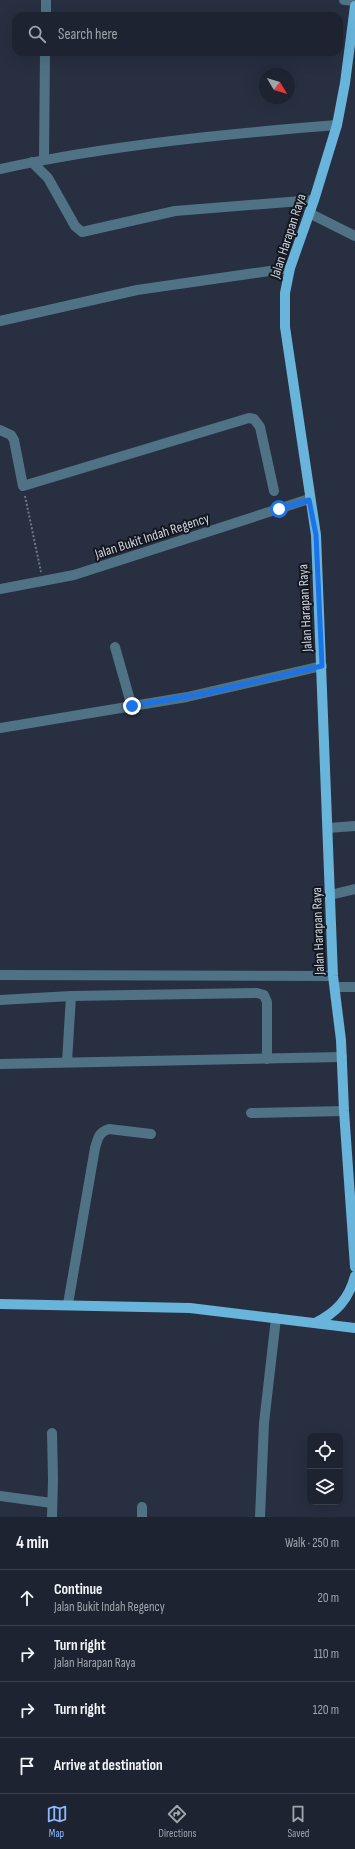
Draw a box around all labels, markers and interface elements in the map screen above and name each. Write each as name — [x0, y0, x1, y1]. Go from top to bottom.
search box — [12, 12, 343, 56]
icon: search — [26, 23, 48, 45]
text: Search here — [58, 25, 118, 44]
north arrow — [259, 68, 295, 104]
street label: Jalan Harapan Raya — [266, 192, 310, 281]
route start — [270, 500, 288, 518]
street label: Jalan Bukit Indah Regency — [92, 509, 212, 563]
street label: Jalan Harapan Raya — [294, 564, 316, 653]
route end — [123, 697, 141, 715]
street label: Jalan Harapan Raya — [308, 887, 328, 976]
map controls — [307, 1433, 343, 1505]
button: locate — [307, 1433, 343, 1469]
button: layers — [307, 1469, 343, 1505]
text: 4 min — [16, 1533, 49, 1553]
text: Walk · 250 m — [285, 1535, 339, 1551]
text: Continue — [54, 1580, 103, 1599]
icon: ahead — [16, 1587, 38, 1609]
text: 20 m — [317, 1590, 339, 1606]
text: Jalan Bukit Indah Regency — [54, 1599, 165, 1615]
text: Turn right — [54, 1636, 106, 1655]
icon: right — [16, 1643, 38, 1665]
text: 110 m — [314, 1646, 339, 1662]
text: Jalan Harapan Raya — [54, 1655, 135, 1671]
icon: right — [16, 1699, 38, 1721]
text: Turn right — [54, 1700, 106, 1719]
text: 120 m — [313, 1702, 339, 1718]
icon: arrive — [16, 1755, 38, 1777]
text: Arrive at destination — [54, 1756, 163, 1775]
tab: Map — [46, 1803, 68, 1840]
tab: Directions — [159, 1803, 196, 1840]
tab: Saved — [287, 1803, 309, 1840]

